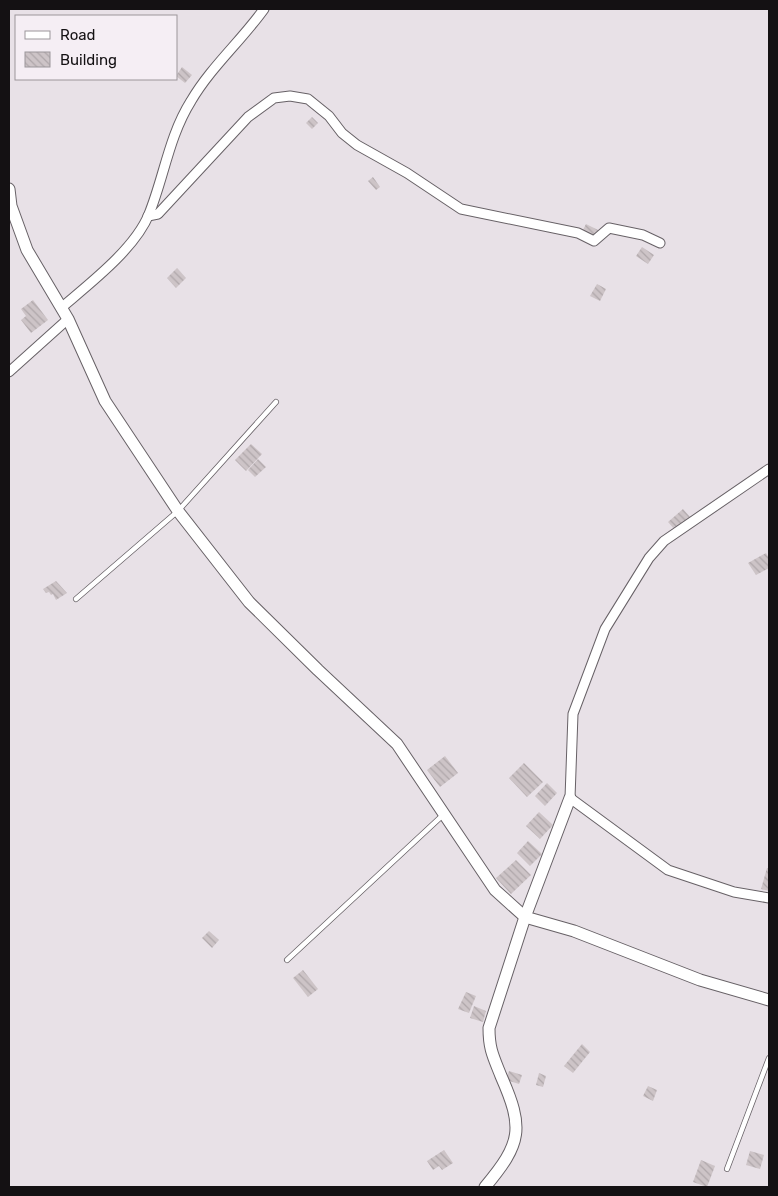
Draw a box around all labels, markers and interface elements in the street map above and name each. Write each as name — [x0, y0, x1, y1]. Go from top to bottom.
legend — [15, 15, 178, 80]
text: Road — [60, 26, 96, 44]
text: Building — [60, 51, 117, 69]

